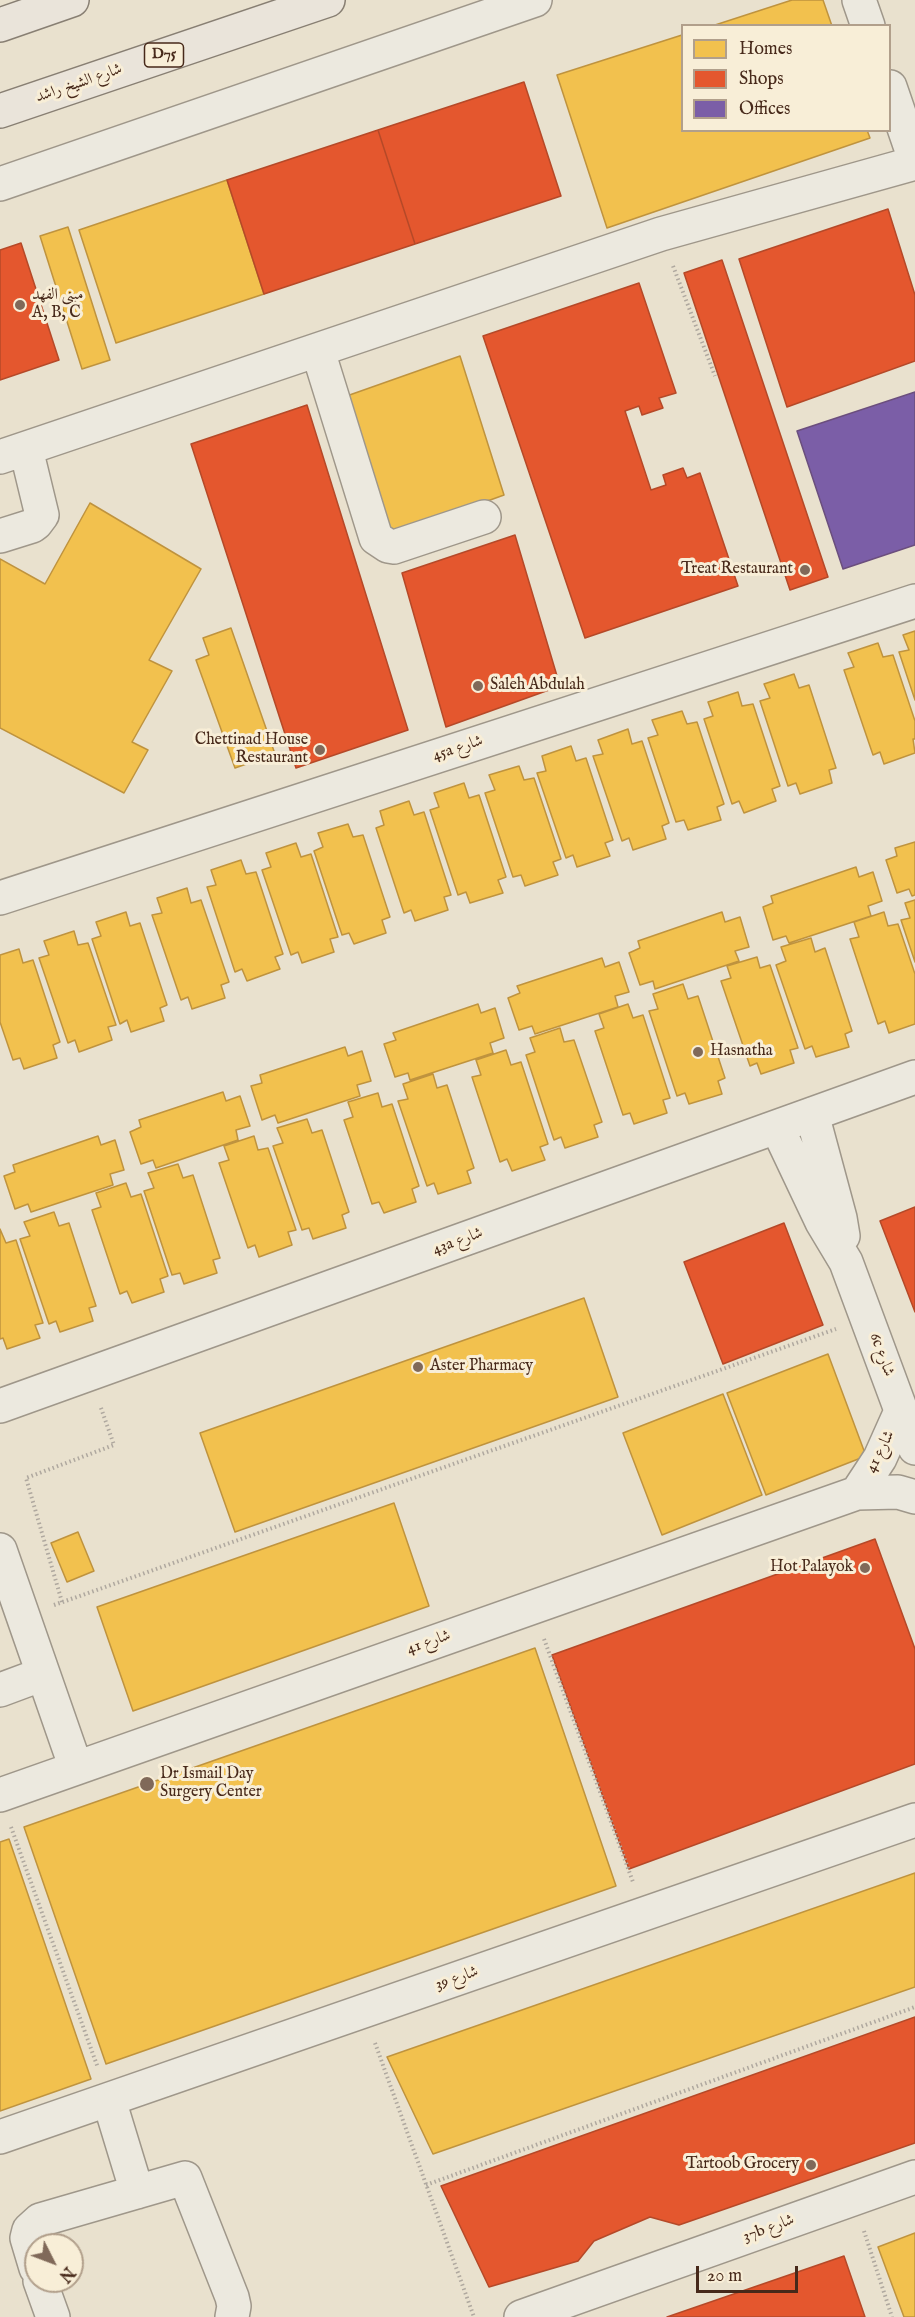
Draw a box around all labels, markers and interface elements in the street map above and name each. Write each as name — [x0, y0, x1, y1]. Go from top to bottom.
legend — [681, 24, 891, 132]
text: Homes — [739, 38, 792, 61]
road number: D75 — [144, 43, 184, 67]
street label: شارع الشيخ راشد — [33, 60, 125, 108]
text: Shops — [739, 68, 784, 91]
text: Offices — [739, 98, 790, 121]
place label: مبنى الفهد A, B, C — [32, 286, 83, 324]
marker: مبنى الفهد A, B, C — [13, 298, 27, 312]
place label: Treat Restaurant — [681, 560, 793, 580]
marker: Treat Restaurant — [798, 563, 812, 577]
place label: Saleh Abdulah — [490, 676, 585, 696]
marker: Saleh Abdulah — [471, 679, 485, 693]
place label: Chettinad House Restaurant — [195, 731, 308, 769]
street label: 45a شارع — [430, 732, 486, 766]
marker: Chettinad House Restaurant — [313, 743, 327, 757]
place label: Hasnatha — [710, 1042, 773, 1062]
marker: Hasnatha — [691, 1045, 705, 1059]
street label: 43a شارع — [430, 1224, 486, 1260]
street label: 6c شارع — [864, 1331, 898, 1379]
place label: Aster Pharmacy — [430, 1357, 533, 1377]
marker: Aster Pharmacy — [411, 1360, 425, 1374]
street label: شارع 41 — [862, 1428, 900, 1476]
place label: Hot Palayok — [770, 1558, 853, 1578]
marker: Hot Palayok — [858, 1561, 872, 1575]
street label: شارع 41 — [405, 1627, 453, 1659]
place label: Dr Ismail Day Surgery Center — [160, 1765, 262, 1803]
marker: Dr Ismail Day Surgery Center — [138, 1775, 156, 1793]
street label: شارع 39 — [433, 1963, 481, 1995]
place label: Tartoob Grocery — [686, 2155, 799, 2175]
marker: Tartoob Grocery — [804, 2158, 818, 2172]
street label: 37b شارع — [741, 2211, 797, 2247]
north arrow — [24, 2233, 84, 2293]
scale bar — [699, 2254, 801, 2292]
text: N — [54, 2262, 78, 2286]
text: 20 m — [707, 2265, 742, 2288]

